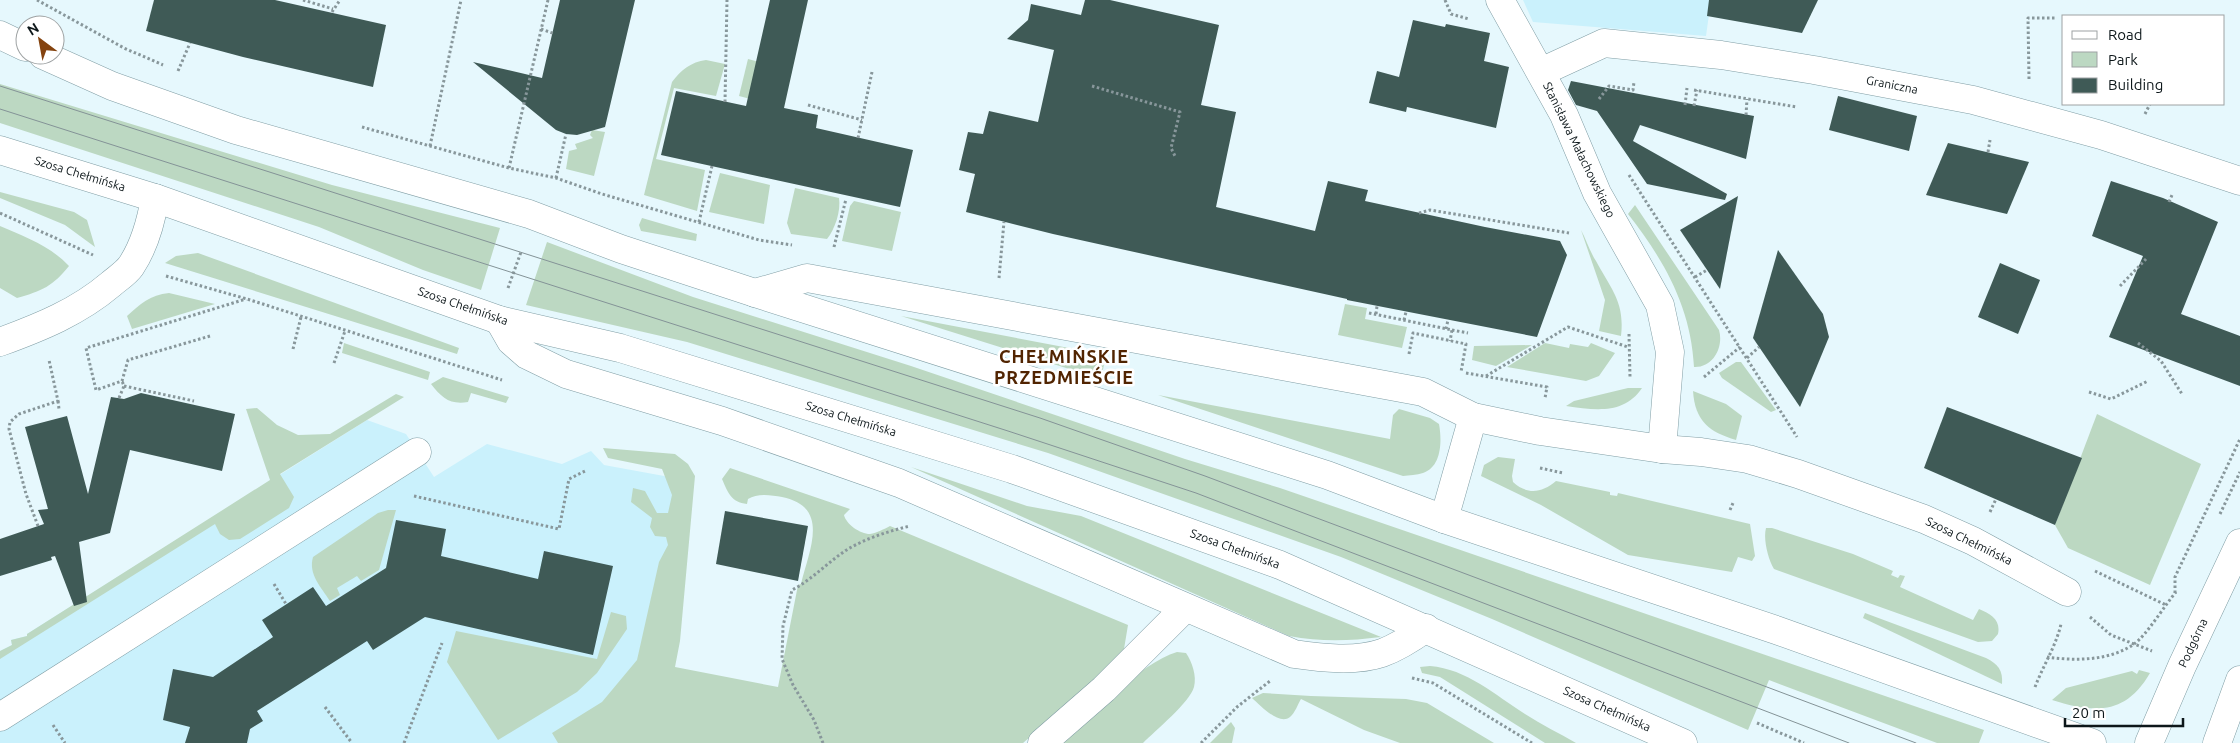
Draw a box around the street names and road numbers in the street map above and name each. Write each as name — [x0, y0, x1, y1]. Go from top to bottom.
street label: Graniczna — [1865, 73, 1919, 96]
street label: Stanisława Małachowskiego — [1541, 80, 1618, 220]
street label: Szosa Chełmińska — [33, 154, 127, 194]
street label: Szosa Chełmińska — [416, 284, 510, 327]
street label: Szosa Chełmińska — [804, 399, 898, 439]
street label: Szosa Chełmińska — [1924, 514, 2015, 567]
street label: Szosa Chełmińska — [1189, 526, 1282, 571]
street label: Podgórna — [2176, 616, 2210, 669]
street label: Szosa Chełmińska — [1561, 683, 1653, 734]

